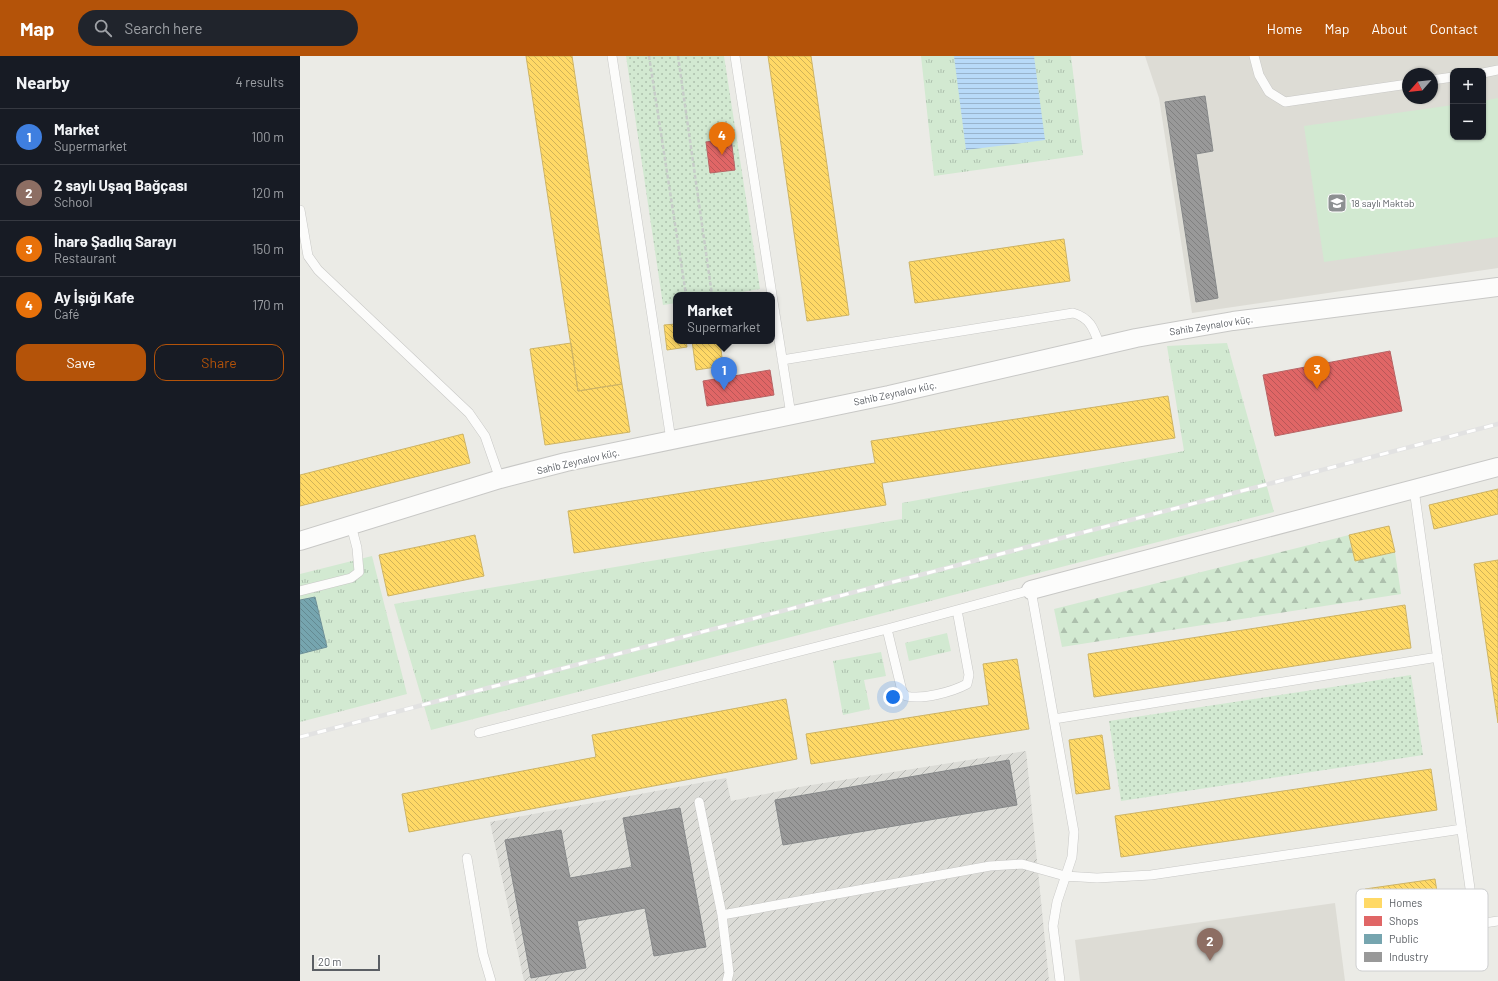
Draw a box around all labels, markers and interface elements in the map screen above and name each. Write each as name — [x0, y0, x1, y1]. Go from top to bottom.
search box — [78, 10, 358, 46]
text: Map — [20, 17, 54, 40]
icon: search — [92, 17, 114, 39]
text: Search here — [124, 19, 202, 37]
text: Home — [1267, 20, 1303, 37]
text: Map — [1325, 20, 1349, 37]
text: About — [1371, 20, 1408, 37]
text: Contact — [1430, 20, 1478, 37]
north arrow — [1402, 68, 1438, 104]
map controls — [1450, 68, 1486, 140]
button: + — [1450, 68, 1486, 104]
text: Nearby — [16, 72, 70, 92]
text: 4 results — [236, 74, 284, 90]
button: − — [1450, 104, 1486, 140]
text: Market — [54, 120, 99, 138]
pin: 4 — [709, 122, 735, 155]
text: 1 — [27, 129, 31, 145]
text: 100 m — [251, 129, 284, 145]
text: Supermarket — [54, 138, 127, 154]
text: 2 saylı Uşaq Bağçası — [54, 176, 187, 194]
text: 2 — [25, 185, 33, 201]
text: 120 m — [252, 185, 284, 201]
school or university icon: 18 saylı Məktəb — [1326, 192, 1348, 214]
text: School — [54, 194, 92, 210]
place label: 18 saylı Məktəb — [1351, 197, 1415, 209]
text: İnarə Şadlıq Sarayı — [54, 232, 176, 250]
text: 3 — [25, 241, 33, 257]
text: 150 m — [252, 241, 284, 257]
text: Restaurant — [54, 250, 116, 266]
text: Ay İşığı Kafe — [54, 288, 134, 306]
popup — [673, 292, 775, 344]
text: 4 — [25, 297, 33, 313]
text: 170 m — [253, 297, 284, 313]
text: Market — [687, 301, 733, 319]
text: Café — [54, 306, 79, 322]
street label: Sahib Zeynalov küç. — [1168, 312, 1254, 338]
text: Supermarket — [687, 319, 761, 335]
button: Save — [16, 344, 146, 381]
button: Share — [154, 344, 284, 381]
pin: 3 — [1304, 356, 1330, 389]
pin: 1 — [711, 357, 737, 390]
street label: Sahib Zeynalov küç. — [852, 378, 938, 408]
street label: Sahib Zeynalov küç. — [535, 446, 621, 476]
your location — [883, 687, 903, 707]
legend — [1356, 889, 1488, 971]
text: Homes — [1389, 896, 1422, 909]
text: Shops — [1389, 914, 1419, 927]
pin: 2 — [1197, 928, 1223, 961]
text: Public — [1389, 932, 1419, 945]
text: Industry — [1389, 950, 1428, 963]
scale bar — [312, 953, 380, 972]
text: 20 m — [318, 955, 341, 968]

